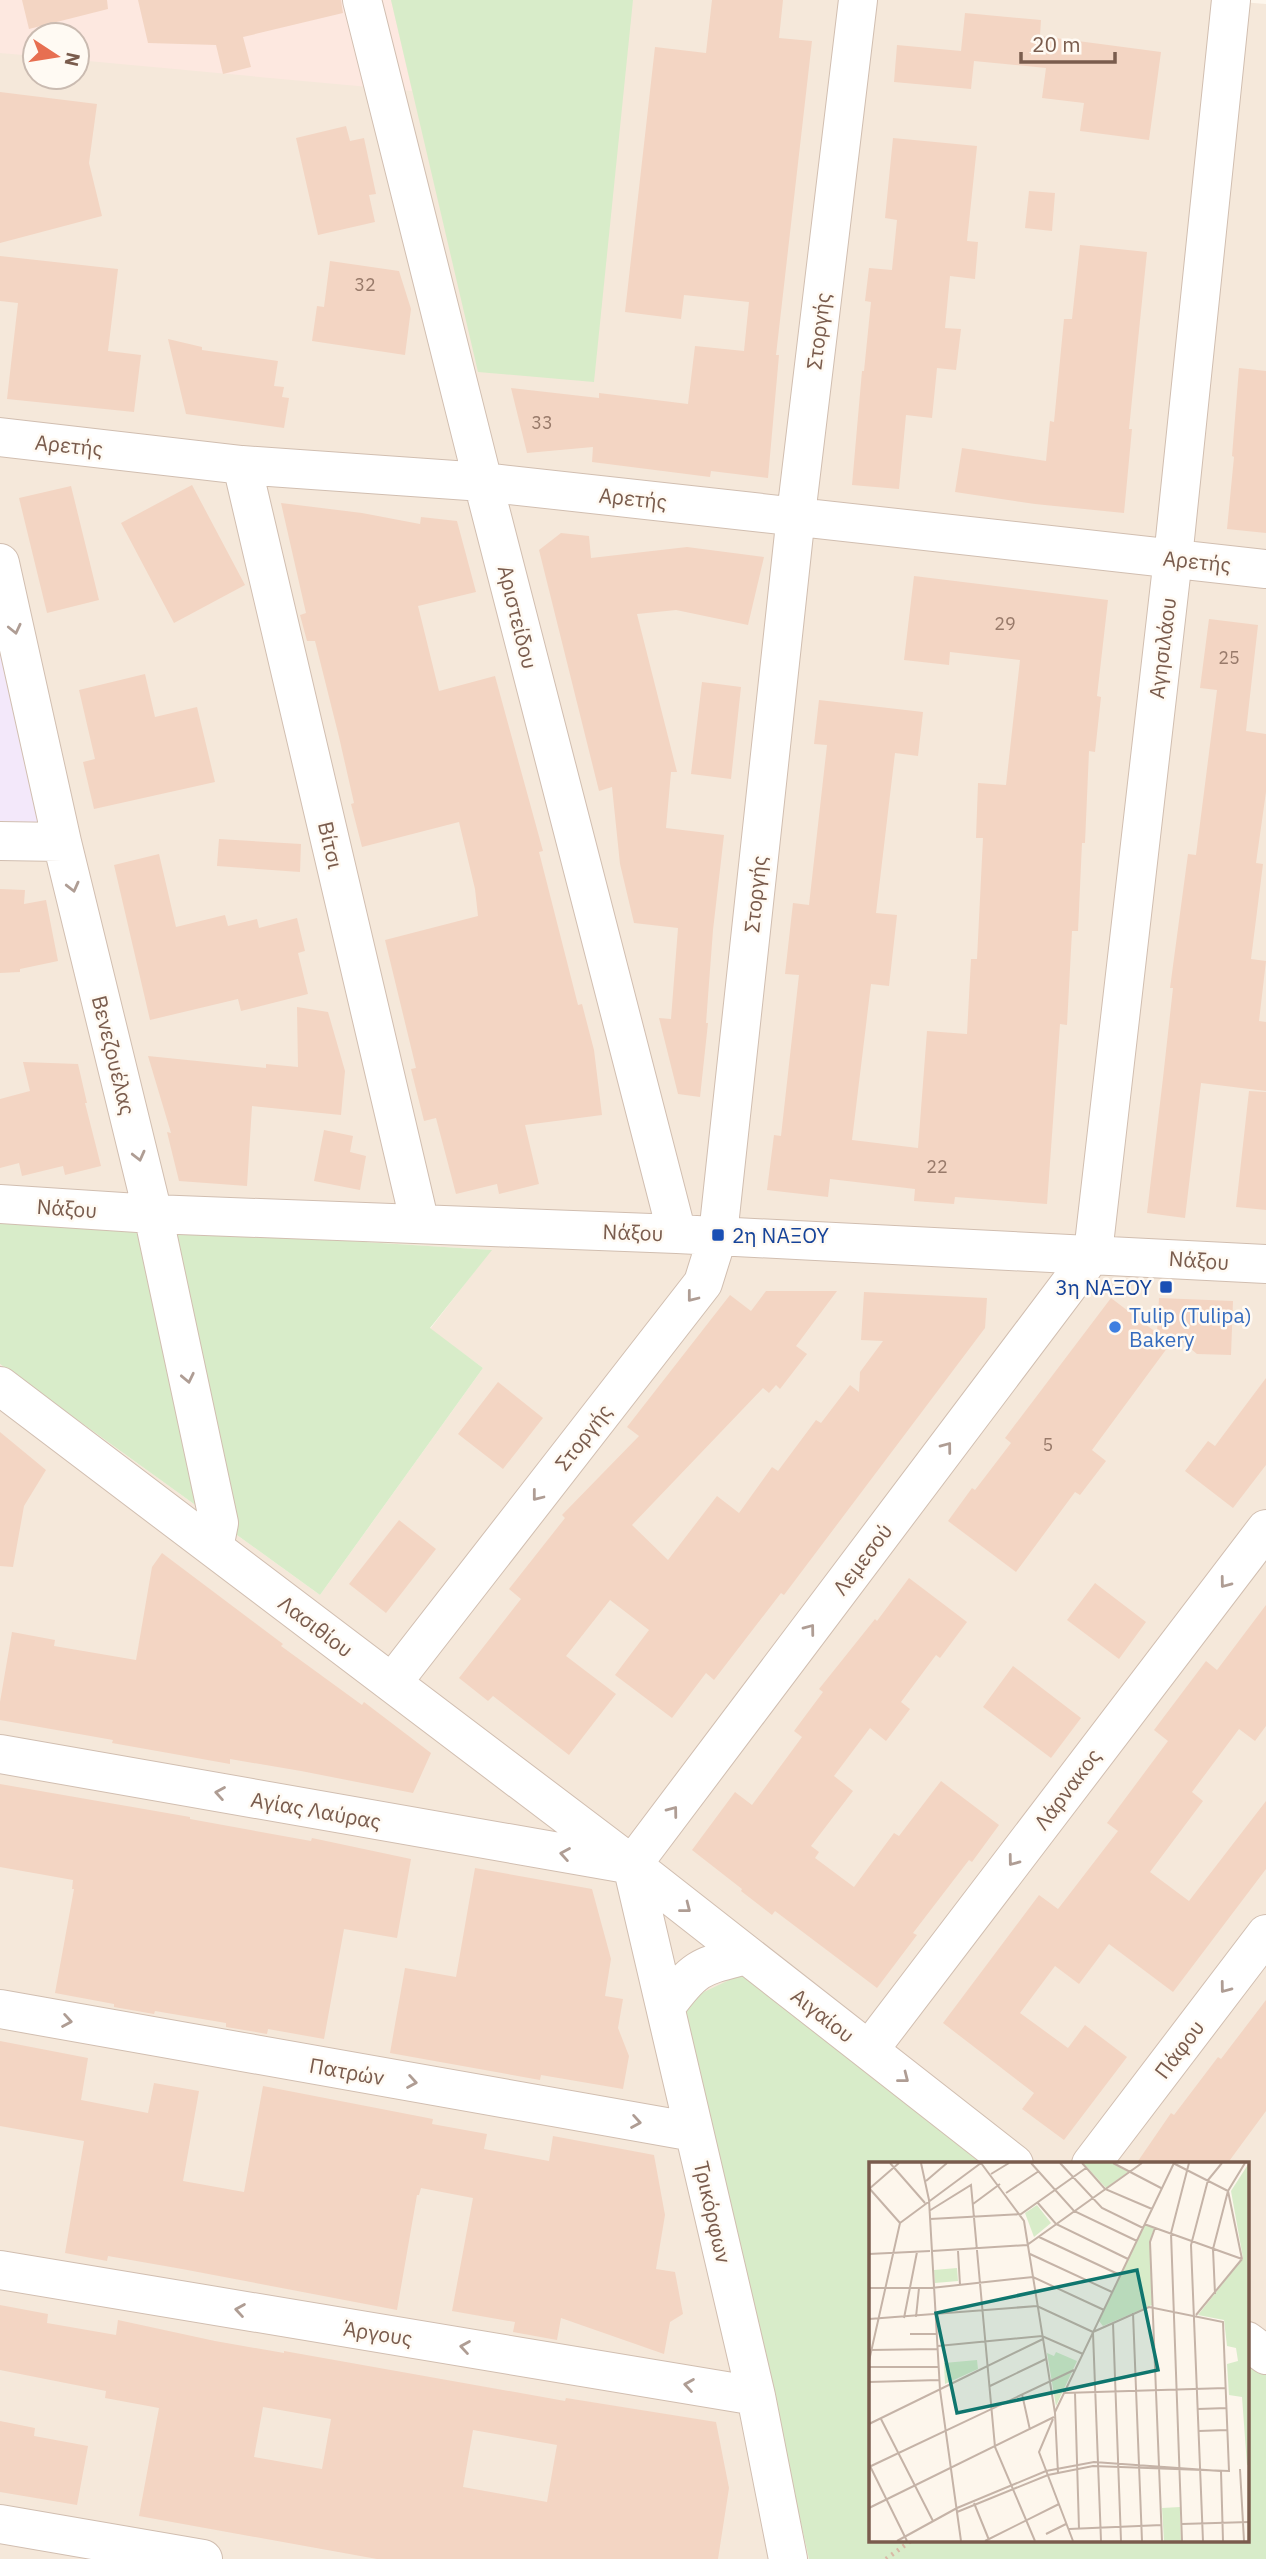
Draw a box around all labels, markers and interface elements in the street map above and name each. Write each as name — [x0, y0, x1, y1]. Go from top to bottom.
north arrow — [21, 21, 91, 91]
scale bar — [1021, 21, 1116, 65]
text: 20 m — [1032, 30, 1081, 58]
text: N — [59, 50, 86, 69]
house number: 32 — [354, 273, 376, 296]
street label: Στοργής — [799, 291, 837, 371]
house number: 33 — [531, 411, 553, 434]
street label: Αρετής — [34, 428, 104, 462]
street label: Αρετής — [598, 481, 668, 515]
street label: Αρετής — [1162, 544, 1232, 578]
street label: Αριστείδου — [492, 562, 544, 672]
street label: Αγησιλάου — [1142, 596, 1182, 700]
house number: 29 — [994, 612, 1016, 635]
one-way arrow — [6, 623, 21, 635]
house number: 25 — [1218, 646, 1240, 669]
street label: Βίτσι — [312, 819, 350, 871]
street label: Στοργής — [737, 854, 773, 934]
one-way arrow — [65, 881, 79, 893]
street label: Βενεζουέλας — [86, 992, 142, 1118]
one-way arrow — [131, 1150, 145, 1162]
house number: 22 — [926, 1155, 948, 1178]
street label: Νάξου — [36, 1192, 98, 1224]
street label: Νάξου — [602, 1217, 664, 1247]
place label: 2η ΝΑΞΟΥ — [732, 1221, 829, 1249]
marker: 2η ΝΑΞΟΥ — [710, 1227, 726, 1243]
street label: Νάξου — [1168, 1244, 1230, 1276]
place label: 3η ΝΑΞΟΥ — [1055, 1273, 1153, 1301]
marker: 3η ΝΑΞΟΥ — [1158, 1279, 1174, 1295]
one-way arrow — [687, 1290, 700, 1302]
place label: Tulip (Tulipa) Bakery — [1129, 1301, 1252, 1353]
marker: Tulip (Tulipa) Bakery — [1107, 1319, 1123, 1335]
one-way arrow — [179, 1372, 194, 1384]
street label: Στοργής — [548, 1398, 618, 1476]
house number: 5 — [1043, 1433, 1053, 1456]
one-way arrow — [938, 1442, 951, 1455]
one-way arrow — [532, 1489, 545, 1501]
street label: Λεμεσού — [826, 1517, 898, 1601]
one-way arrow — [1220, 1575, 1233, 1588]
street label: Λασιθίου — [273, 1589, 359, 1663]
one-way arrow — [802, 1624, 814, 1637]
street label: Λάρνακος — [1027, 1743, 1107, 1835]
street label: Αγίας Λαύρας — [249, 1785, 383, 1835]
one-way arrow — [214, 1786, 226, 1801]
one-way arrow — [665, 1806, 678, 1819]
one-way arrow — [559, 1847, 571, 1862]
one-way arrow — [1008, 1854, 1021, 1866]
one-way arrow — [678, 1899, 690, 1912]
street label: Αιγαίου — [786, 1981, 860, 2049]
one-way arrow — [1220, 1981, 1233, 1993]
one-way arrow — [61, 2013, 73, 2028]
street label: Πάφου — [1148, 2014, 1210, 2084]
street label: Πατρών — [307, 2051, 387, 2091]
one-way arrow — [896, 2069, 909, 2082]
one-way arrow — [406, 2074, 418, 2089]
one-way arrow — [630, 2114, 642, 2129]
street label: Τρικόρφων — [688, 2158, 738, 2266]
inset map — [869, 2162, 1248, 2542]
one-way arrow — [234, 2303, 246, 2318]
street label: Άργους — [342, 2314, 414, 2352]
one-way arrow — [459, 2340, 470, 2355]
one-way arrow — [683, 2378, 695, 2393]

